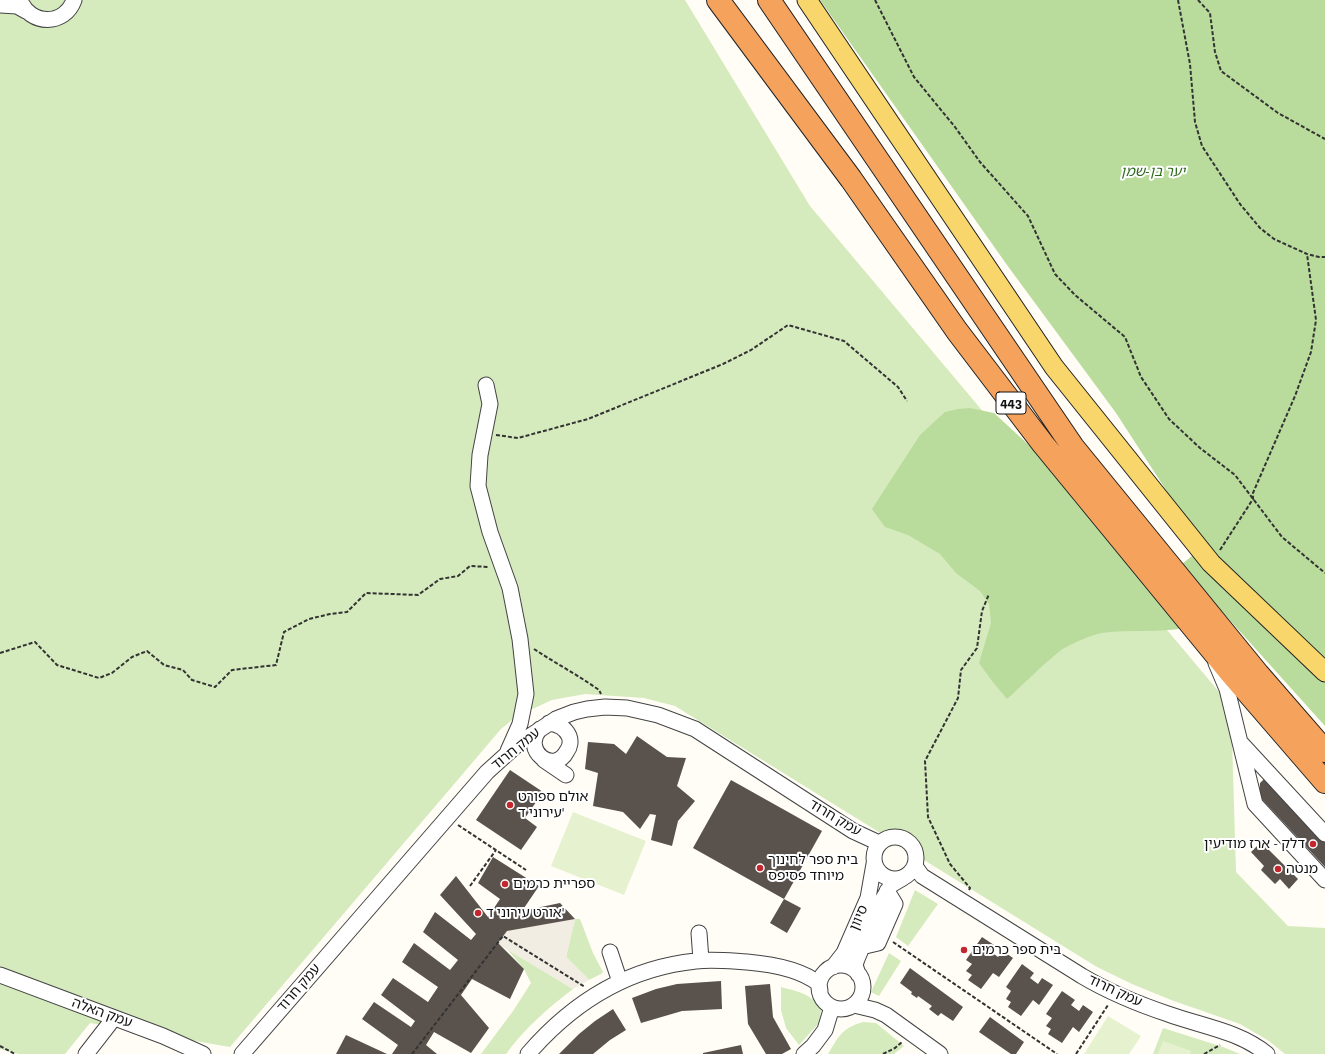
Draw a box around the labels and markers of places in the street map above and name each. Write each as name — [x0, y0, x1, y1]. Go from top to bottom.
place label: אולם ספורט עירוני ד' — [518, 789, 588, 822]
marker: אולם ספורט עירוני ד' — [505, 800, 515, 810]
place label: דלק - ארז מודיעין — [1204, 836, 1305, 852]
marker: דלק - ארז מודיעין — [1308, 839, 1318, 849]
place label: בית ספר לחינוך מיוחד פסיפס — [768, 852, 858, 884]
place label: מנטה — [1286, 861, 1318, 877]
marker: בית ספר לחינוך מיוחד פסיפס — [755, 863, 765, 873]
marker: מנטה — [1273, 864, 1283, 874]
place label: ספריית כרמים — [513, 876, 595, 892]
marker: ספריית כרמים — [500, 879, 510, 889]
place label: אורט עירוני ד' — [486, 905, 564, 921]
marker: אורט עירוני ד' — [473, 908, 483, 918]
place label: בית ספר כרמים — [972, 942, 1061, 958]
marker: בית ספר כרמים — [959, 945, 969, 955]

